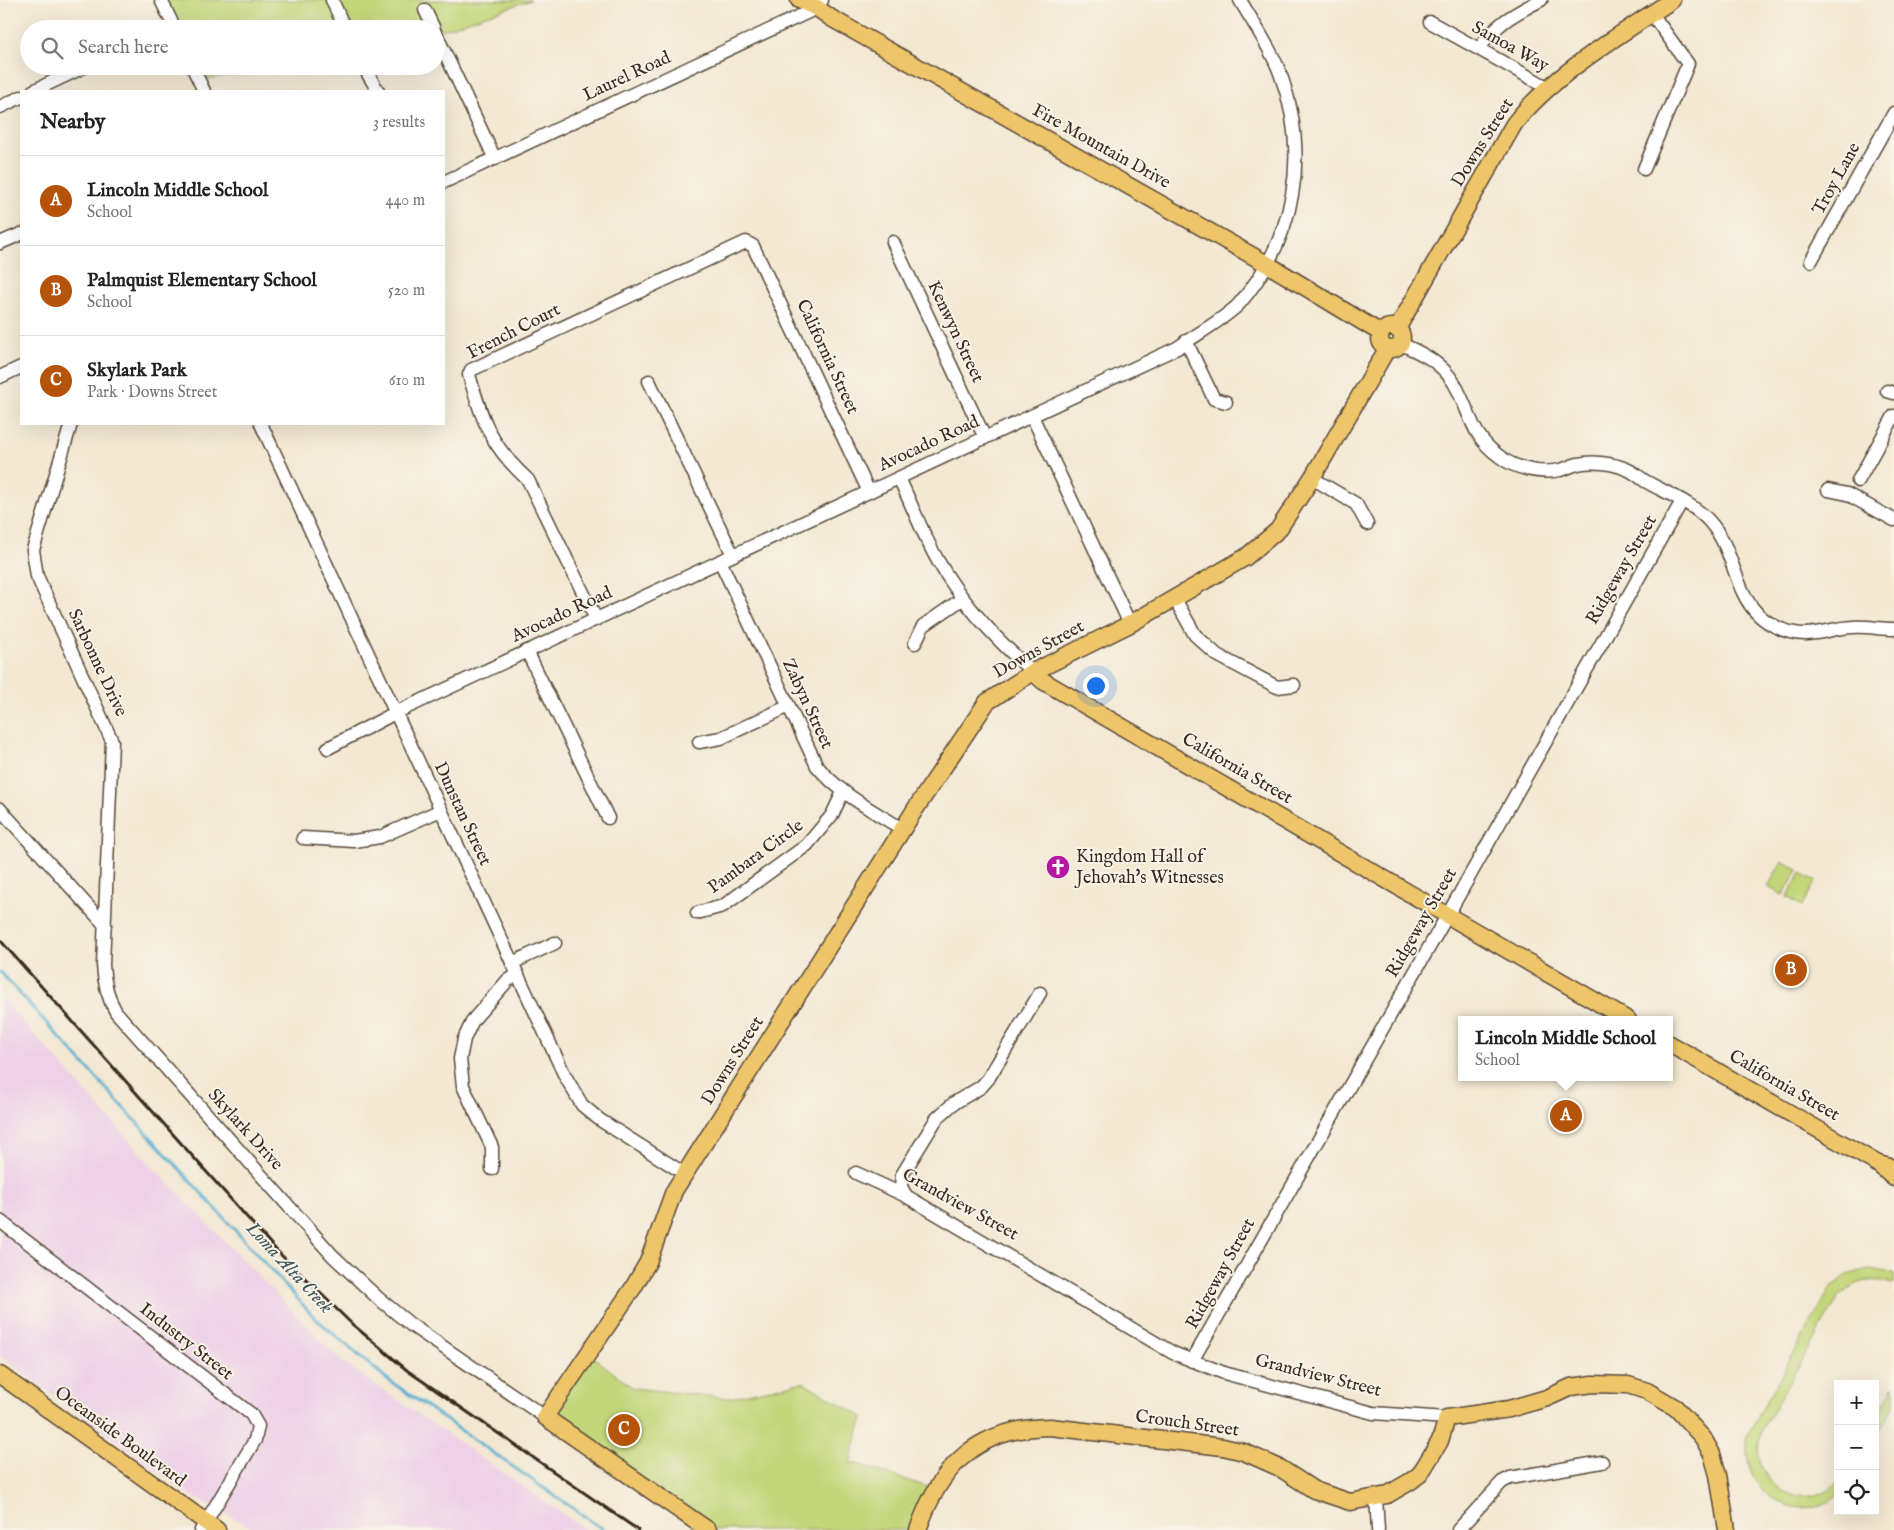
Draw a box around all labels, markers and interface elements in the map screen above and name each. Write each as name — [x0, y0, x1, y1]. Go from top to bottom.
street label: Samoa Way — [1467, 16, 1553, 78]
search box — [20, 20, 445, 75]
icon: search — [38, 34, 66, 62]
text: Search here — [78, 36, 169, 60]
street label: Laurel Road — [579, 46, 675, 107]
street label: Downs Street — [1447, 94, 1519, 192]
street label: Fire Mountain Drive — [1028, 99, 1174, 195]
text: Nearby — [40, 109, 105, 136]
text: 3 results — [373, 113, 425, 133]
street label: Troy Lane — [1808, 139, 1866, 219]
text: Lincoln Middle School — [87, 179, 268, 203]
text: A — [51, 191, 61, 211]
text: 440 m — [386, 191, 425, 211]
text: School — [87, 203, 132, 223]
text: Palmquist Elementary School — [87, 269, 317, 293]
street label: Kenwyn Street — [921, 277, 989, 387]
text: B — [51, 281, 61, 301]
text: 520 m — [388, 281, 425, 301]
text: School — [87, 293, 132, 313]
street label: California Street — [790, 296, 864, 418]
street label: French Court — [464, 299, 564, 365]
text: Skylark Park — [87, 359, 187, 383]
text: C — [50, 371, 62, 391]
text: 610 m — [389, 371, 425, 391]
text: Park · Downs Street — [87, 383, 217, 403]
street label: Avocado Road — [874, 410, 983, 478]
street label: Ridgeway Street — [1581, 511, 1663, 629]
street label: Avocado Road — [507, 581, 616, 649]
street label: Sarbonne Drive — [62, 605, 132, 721]
street label: Downs Street — [990, 616, 1088, 684]
street label: Zabyn Street — [776, 655, 838, 753]
your location — [1083, 673, 1109, 699]
street label: California Street — [1178, 728, 1296, 810]
street label: Dunstan Street — [428, 758, 496, 870]
street label: Pambara Circle — [704, 815, 808, 899]
place label: Kingdom Hall of Jehovah's Witnesses — [1074, 846, 1224, 890]
church icon: Kingdom Hall of Jehovah's Witnesses — [1045, 854, 1071, 880]
street label: Ridgeway Street — [1381, 864, 1463, 982]
pin: B — [1775, 951, 1807, 989]
street label: Downs Street — [697, 1012, 769, 1110]
popup — [1458, 1016, 1673, 1081]
text: Lincoln Middle School — [1475, 1027, 1656, 1051]
street label: California Street — [1725, 1045, 1843, 1127]
text: School — [1475, 1051, 1520, 1071]
street label: Skylark Drive — [202, 1084, 288, 1176]
pin: A — [1550, 1097, 1582, 1135]
street label: Grandview Street — [898, 1164, 1022, 1246]
street label: Ridgeway Street — [1181, 1215, 1261, 1333]
water label: Loma Alta Creek — [240, 1216, 338, 1319]
street label: Industry Street — [134, 1298, 238, 1386]
street label: Grandview Street — [1253, 1349, 1383, 1403]
map controls — [1834, 1380, 1879, 1515]
button: + — [1834, 1380, 1879, 1425]
street label: Oceanside Boulevard — [50, 1382, 191, 1493]
street label: Crouch Street — [1134, 1405, 1240, 1443]
pin: C — [608, 1411, 640, 1449]
button: − — [1834, 1425, 1879, 1470]
button: locate — [1834, 1470, 1879, 1515]

